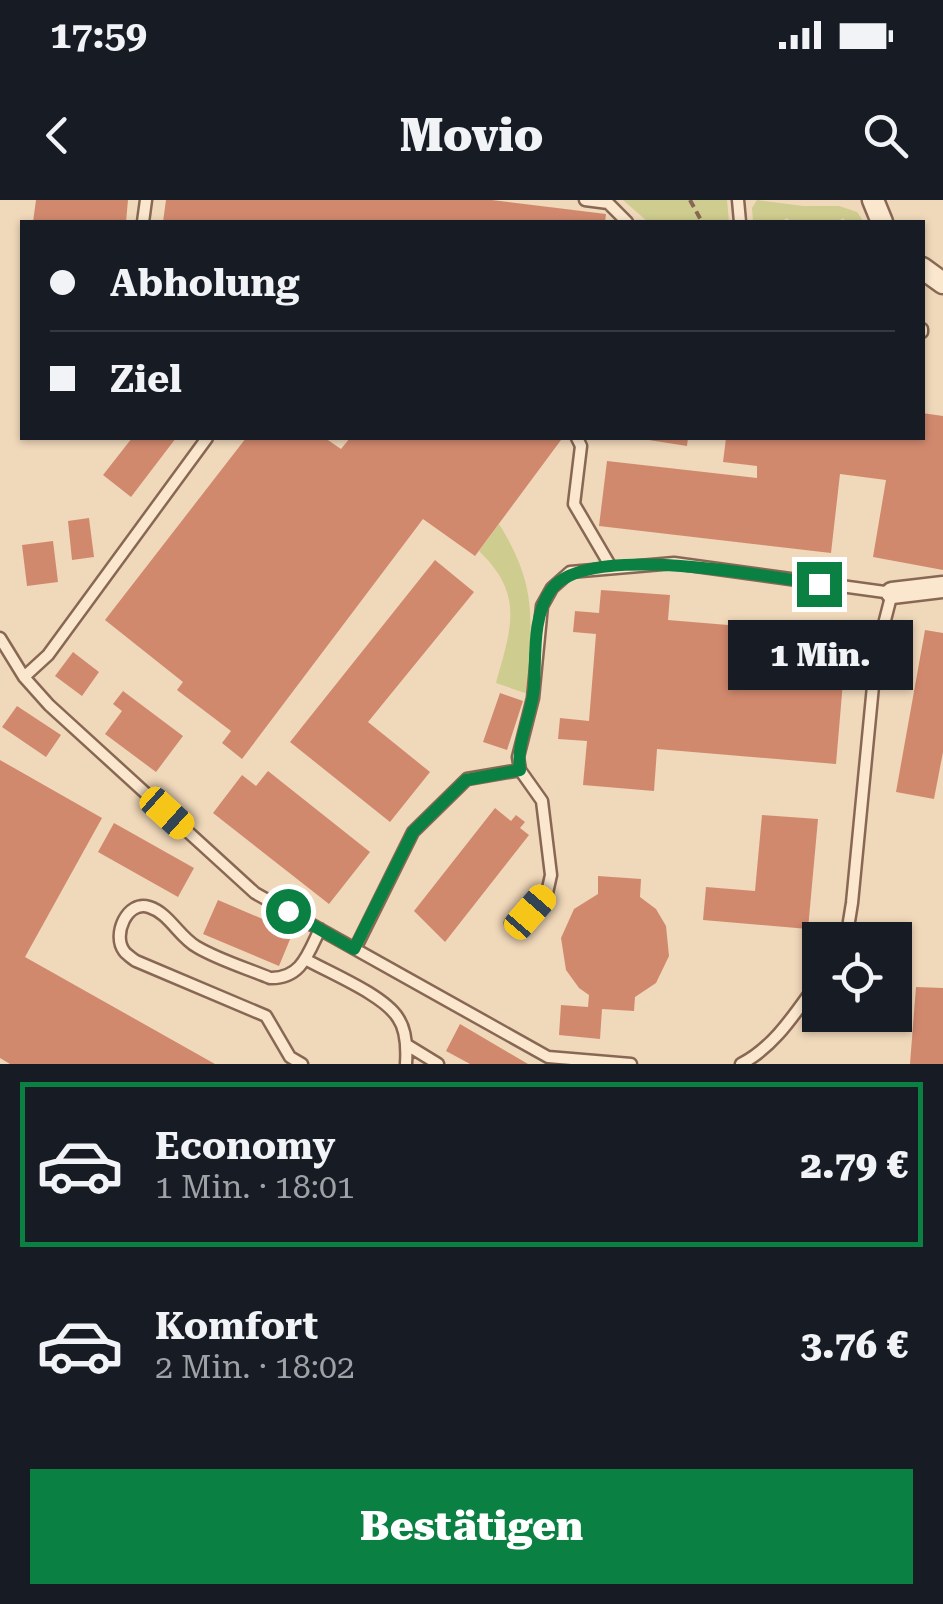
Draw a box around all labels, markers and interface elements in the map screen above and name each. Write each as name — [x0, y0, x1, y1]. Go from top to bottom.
text: 17:59 — [50, 13, 147, 57]
icon: back — [30, 108, 85, 163]
icon: search — [858, 108, 913, 163]
text: Movio — [400, 109, 543, 162]
text: Abholung — [110, 261, 300, 305]
text: Ziel — [110, 357, 182, 401]
route end — [797, 562, 842, 607]
callout: 1 Min. — [726, 619, 912, 689]
text: 1 Min. — [770, 636, 871, 674]
car — [135, 782, 199, 844]
car — [499, 880, 561, 944]
route start — [266, 889, 311, 934]
map controls — [802, 922, 912, 1032]
button: locate — [802, 922, 912, 1032]
icon: car — [35, 1120, 125, 1210]
text: Economy — [155, 1124, 335, 1168]
text: 2.79 € — [801, 1143, 908, 1187]
text: 1 Min. · 18:01 — [155, 1168, 355, 1206]
icon: car — [35, 1300, 125, 1390]
text: Komfort — [155, 1304, 318, 1348]
text: 3.76 € — [801, 1323, 908, 1367]
text: 2 Min. · 18:02 — [155, 1348, 355, 1386]
button: Bestätigen — [30, 1469, 913, 1584]

